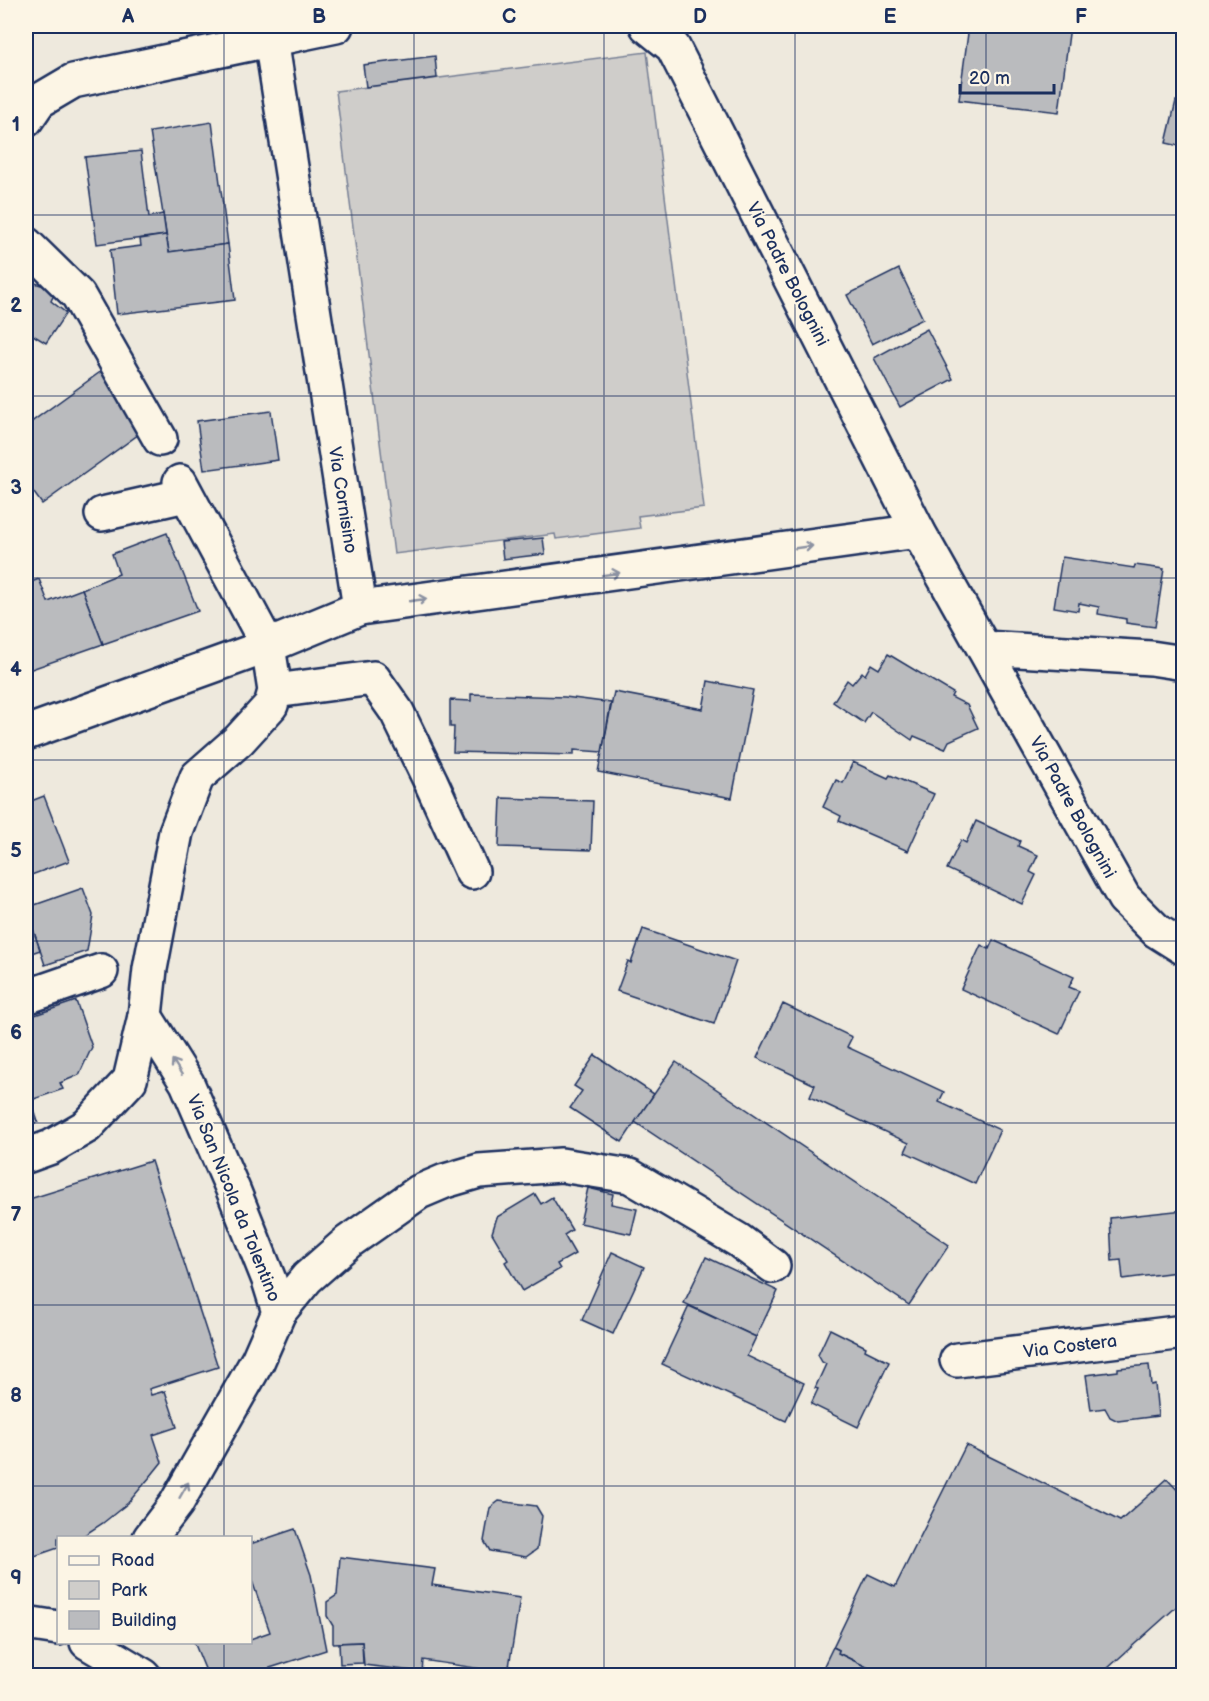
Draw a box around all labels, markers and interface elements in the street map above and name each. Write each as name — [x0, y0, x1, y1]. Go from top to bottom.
text: A — [121, 5, 135, 29]
text: B — [312, 5, 326, 29]
text: C — [502, 5, 516, 29]
text: D — [693, 5, 707, 29]
text: E — [884, 5, 897, 29]
text: F — [1075, 5, 1087, 29]
scale bar — [960, 57, 1054, 95]
text: 20 m — [969, 68, 1010, 89]
text: 1 — [12, 113, 20, 137]
street label: Via Padre Bolognini — [742, 199, 833, 350]
text: 2 — [10, 294, 22, 318]
street label: Via Cornisino — [324, 445, 361, 555]
text: 3 — [10, 476, 22, 500]
one-way arrow — [794, 541, 813, 552]
one-way arrow — [600, 568, 620, 579]
one-way arrow — [407, 594, 427, 605]
text: 4 — [10, 658, 22, 682]
street label: Via Padre Bolognini — [1025, 733, 1120, 882]
text: 5 — [10, 839, 22, 863]
text: 6 — [10, 1021, 22, 1045]
one-way arrow — [171, 1058, 184, 1075]
street label: Via San Nicola da Tolentino — [182, 1092, 285, 1305]
text: 7 — [10, 1203, 22, 1227]
street label: Via Costera — [1022, 1330, 1118, 1363]
text: 8 — [10, 1384, 22, 1408]
one-way arrow — [178, 1482, 190, 1499]
legend — [57, 1536, 252, 1644]
text: Road — [111, 1550, 155, 1571]
text: 9 — [10, 1566, 22, 1590]
text: Park — [111, 1580, 147, 1601]
text: Building — [111, 1610, 177, 1631]

